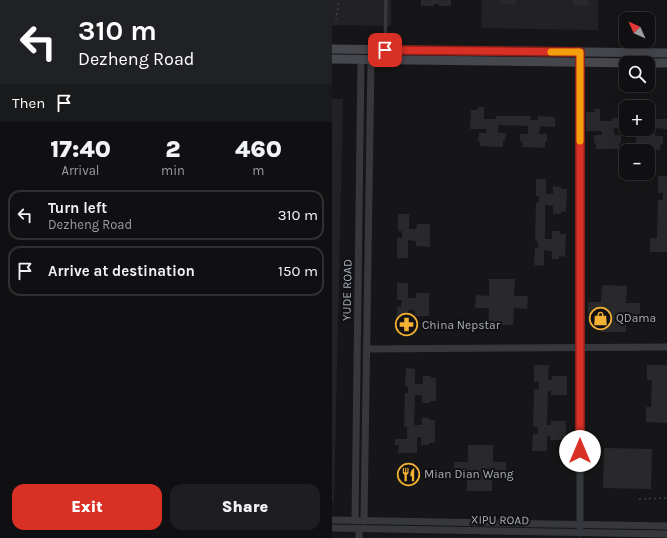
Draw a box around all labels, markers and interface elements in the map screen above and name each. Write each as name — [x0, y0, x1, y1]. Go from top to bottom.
north arrow — [619, 12, 655, 48]
map controls — [619, 12, 655, 180]
text: 310 m — [78, 14, 157, 47]
icon: left — [12, 16, 64, 68]
pin — [368, 33, 402, 67]
icon: arrive — [374, 39, 396, 61]
text: Dezheng Road — [78, 48, 195, 70]
button: search — [619, 56, 655, 92]
icon: arrive — [53, 92, 75, 114]
text: Then — [12, 94, 45, 112]
button: + — [619, 100, 655, 136]
text: 17:40 — [50, 135, 111, 163]
text: 2 — [165, 135, 181, 163]
text: 460 — [235, 135, 282, 163]
button: − — [619, 144, 655, 180]
text: Arrival — [61, 163, 100, 178]
text: min — [161, 163, 185, 178]
text: m — [252, 163, 264, 178]
text: Turn left — [48, 199, 107, 217]
icon: left — [14, 204, 36, 226]
text: 310 m — [278, 206, 318, 224]
text: Dezheng Road — [48, 217, 132, 232]
street label: YUDE ROAD — [339, 259, 355, 321]
icon: arrive — [14, 260, 36, 282]
text: Arrive at destination — [48, 262, 195, 280]
text: 150 m — [278, 262, 318, 280]
shop icon: QDama — [587, 305, 613, 331]
place label: QDama — [616, 311, 656, 325]
pharmacy icon: China Nepstar — [393, 312, 419, 338]
place label: China Nepstar — [422, 318, 501, 332]
position arrow — [559, 430, 601, 472]
restaurant icon: Mian Dian Wang — [395, 461, 421, 487]
place label: Mian Dian Wang — [424, 467, 514, 481]
button: Exit — [12, 484, 162, 530]
button: Share — [170, 484, 320, 530]
street label: XIPU ROAD — [471, 512, 529, 528]

